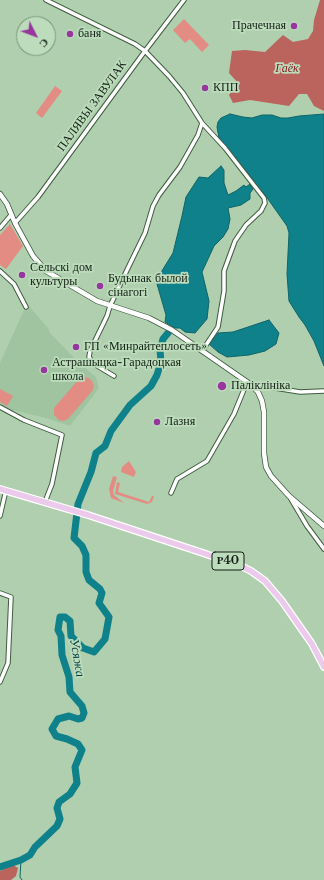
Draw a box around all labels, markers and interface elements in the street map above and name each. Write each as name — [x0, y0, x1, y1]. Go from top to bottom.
north arrow — [16, 16, 56, 56]
place label: Прачечная — [232, 19, 286, 33]
marker: Прачечная — [289, 21, 299, 31]
place label: баня — [78, 27, 101, 41]
marker: баня — [65, 29, 75, 39]
text: С — [36, 36, 52, 51]
street label: ПАЛЯВЫ ЗАВУЛАК — [54, 58, 130, 154]
park label: Гаёк — [275, 62, 299, 76]
place label: КПП — [213, 81, 238, 95]
marker: КПП — [200, 83, 210, 93]
place label: Сельскі дом культуры — [30, 261, 92, 289]
marker: Сельскі дом культуры — [17, 270, 27, 280]
place label: Будынак былой сінагогі — [108, 272, 188, 300]
marker: Будынак былой сінагогі — [95, 281, 105, 291]
place label: ГП «Минрайтеплосеть» — [84, 340, 207, 354]
marker: ГП «Минрайтеплосеть» — [71, 342, 81, 352]
place label: Астрашыцка-Гарадоцкая школа — [52, 356, 181, 384]
marker: Астрашыцка-Гарадоцкая школа — [39, 365, 49, 375]
place label: Паліклініка — [231, 379, 290, 393]
marker: Паліклініка — [216, 380, 228, 392]
place label: Лазня — [165, 415, 195, 429]
marker: Лазня — [152, 417, 162, 427]
road number: Р40 — [212, 552, 244, 570]
water label: Усяжа — [66, 638, 88, 678]

